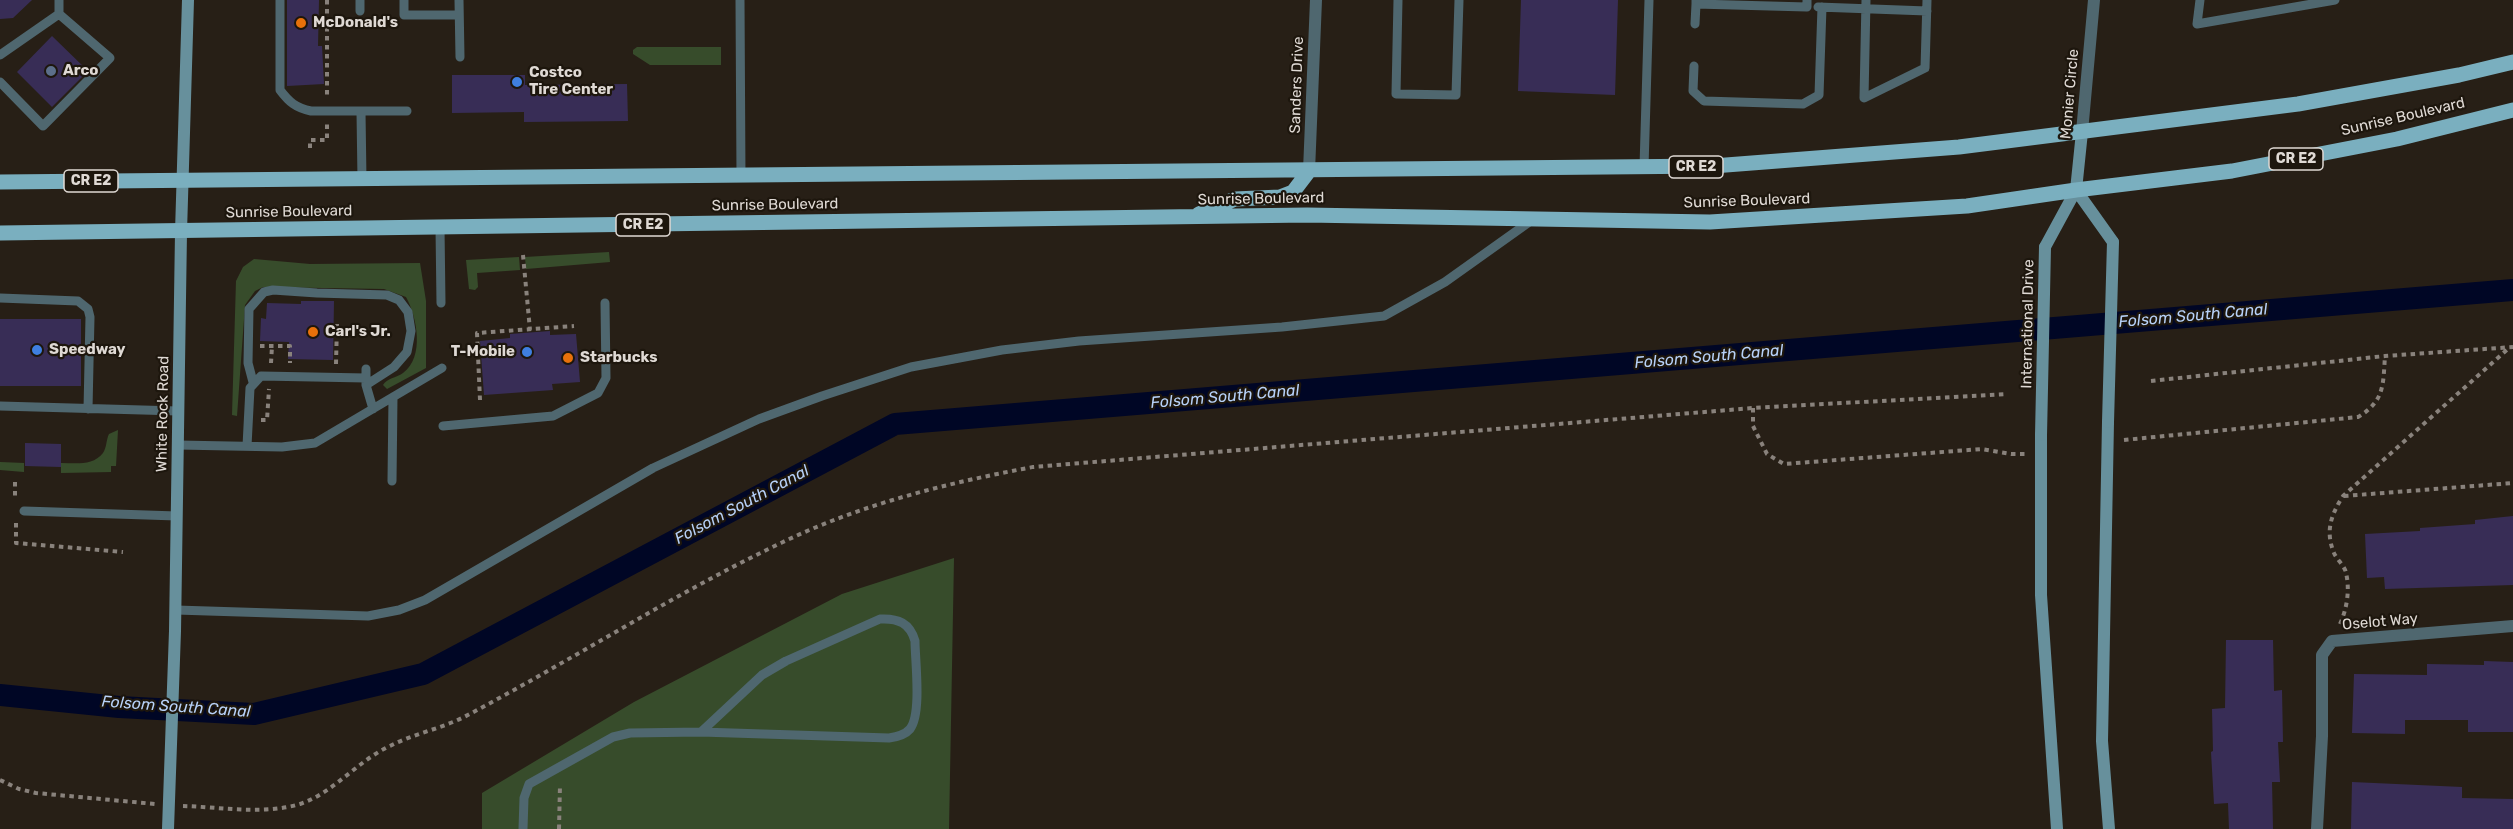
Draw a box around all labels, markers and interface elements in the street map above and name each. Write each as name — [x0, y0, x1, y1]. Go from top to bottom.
place label: McDonald's — [313, 14, 398, 32]
marker: McDonald's — [294, 16, 308, 30]
street label: Sanders Drive — [1286, 36, 1308, 134]
street label: Monier Circle — [2057, 48, 2083, 140]
place label: Arco — [63, 62, 98, 80]
marker: Arco — [44, 64, 58, 78]
place label: Costco Tire Center — [529, 64, 613, 99]
marker: Costco Tire Center — [510, 75, 524, 89]
street label: Sunrise Boulevard — [2339, 94, 2467, 140]
road number: CR E2 — [2269, 148, 2323, 170]
road number: CR E2 — [1669, 156, 1723, 178]
road number: CR E2 — [64, 170, 118, 192]
street label: Sunrise Boulevard — [1198, 189, 1324, 209]
street label: Sunrise Boulevard — [1683, 190, 1811, 212]
street label: Sunrise Boulevard — [712, 195, 838, 215]
street label: Sunrise Boulevard — [226, 202, 352, 222]
road number: CR E2 — [616, 214, 670, 236]
street label: International Drive — [2018, 259, 2038, 389]
water label: Folsom South Canal — [2118, 300, 2268, 332]
place label: Carl's Jr. — [325, 323, 391, 341]
marker: Carl's Jr. — [306, 325, 320, 339]
place label: Speedway — [49, 341, 126, 359]
water label: Folsom South Canal — [1634, 341, 1784, 373]
marker: Speedway — [30, 343, 44, 357]
place label: T-Mobile — [451, 343, 515, 361]
marker: T-Mobile — [520, 345, 534, 359]
place label: Starbucks — [580, 349, 657, 367]
marker: Starbucks — [561, 351, 575, 365]
street label: White Rock Road — [153, 356, 173, 472]
water label: Folsom South Canal — [1150, 381, 1300, 413]
water label: Folsom South Canal — [672, 461, 812, 549]
street label: Oselot Way — [2341, 610, 2419, 634]
water label: Folsom South Canal — [101, 692, 251, 722]

